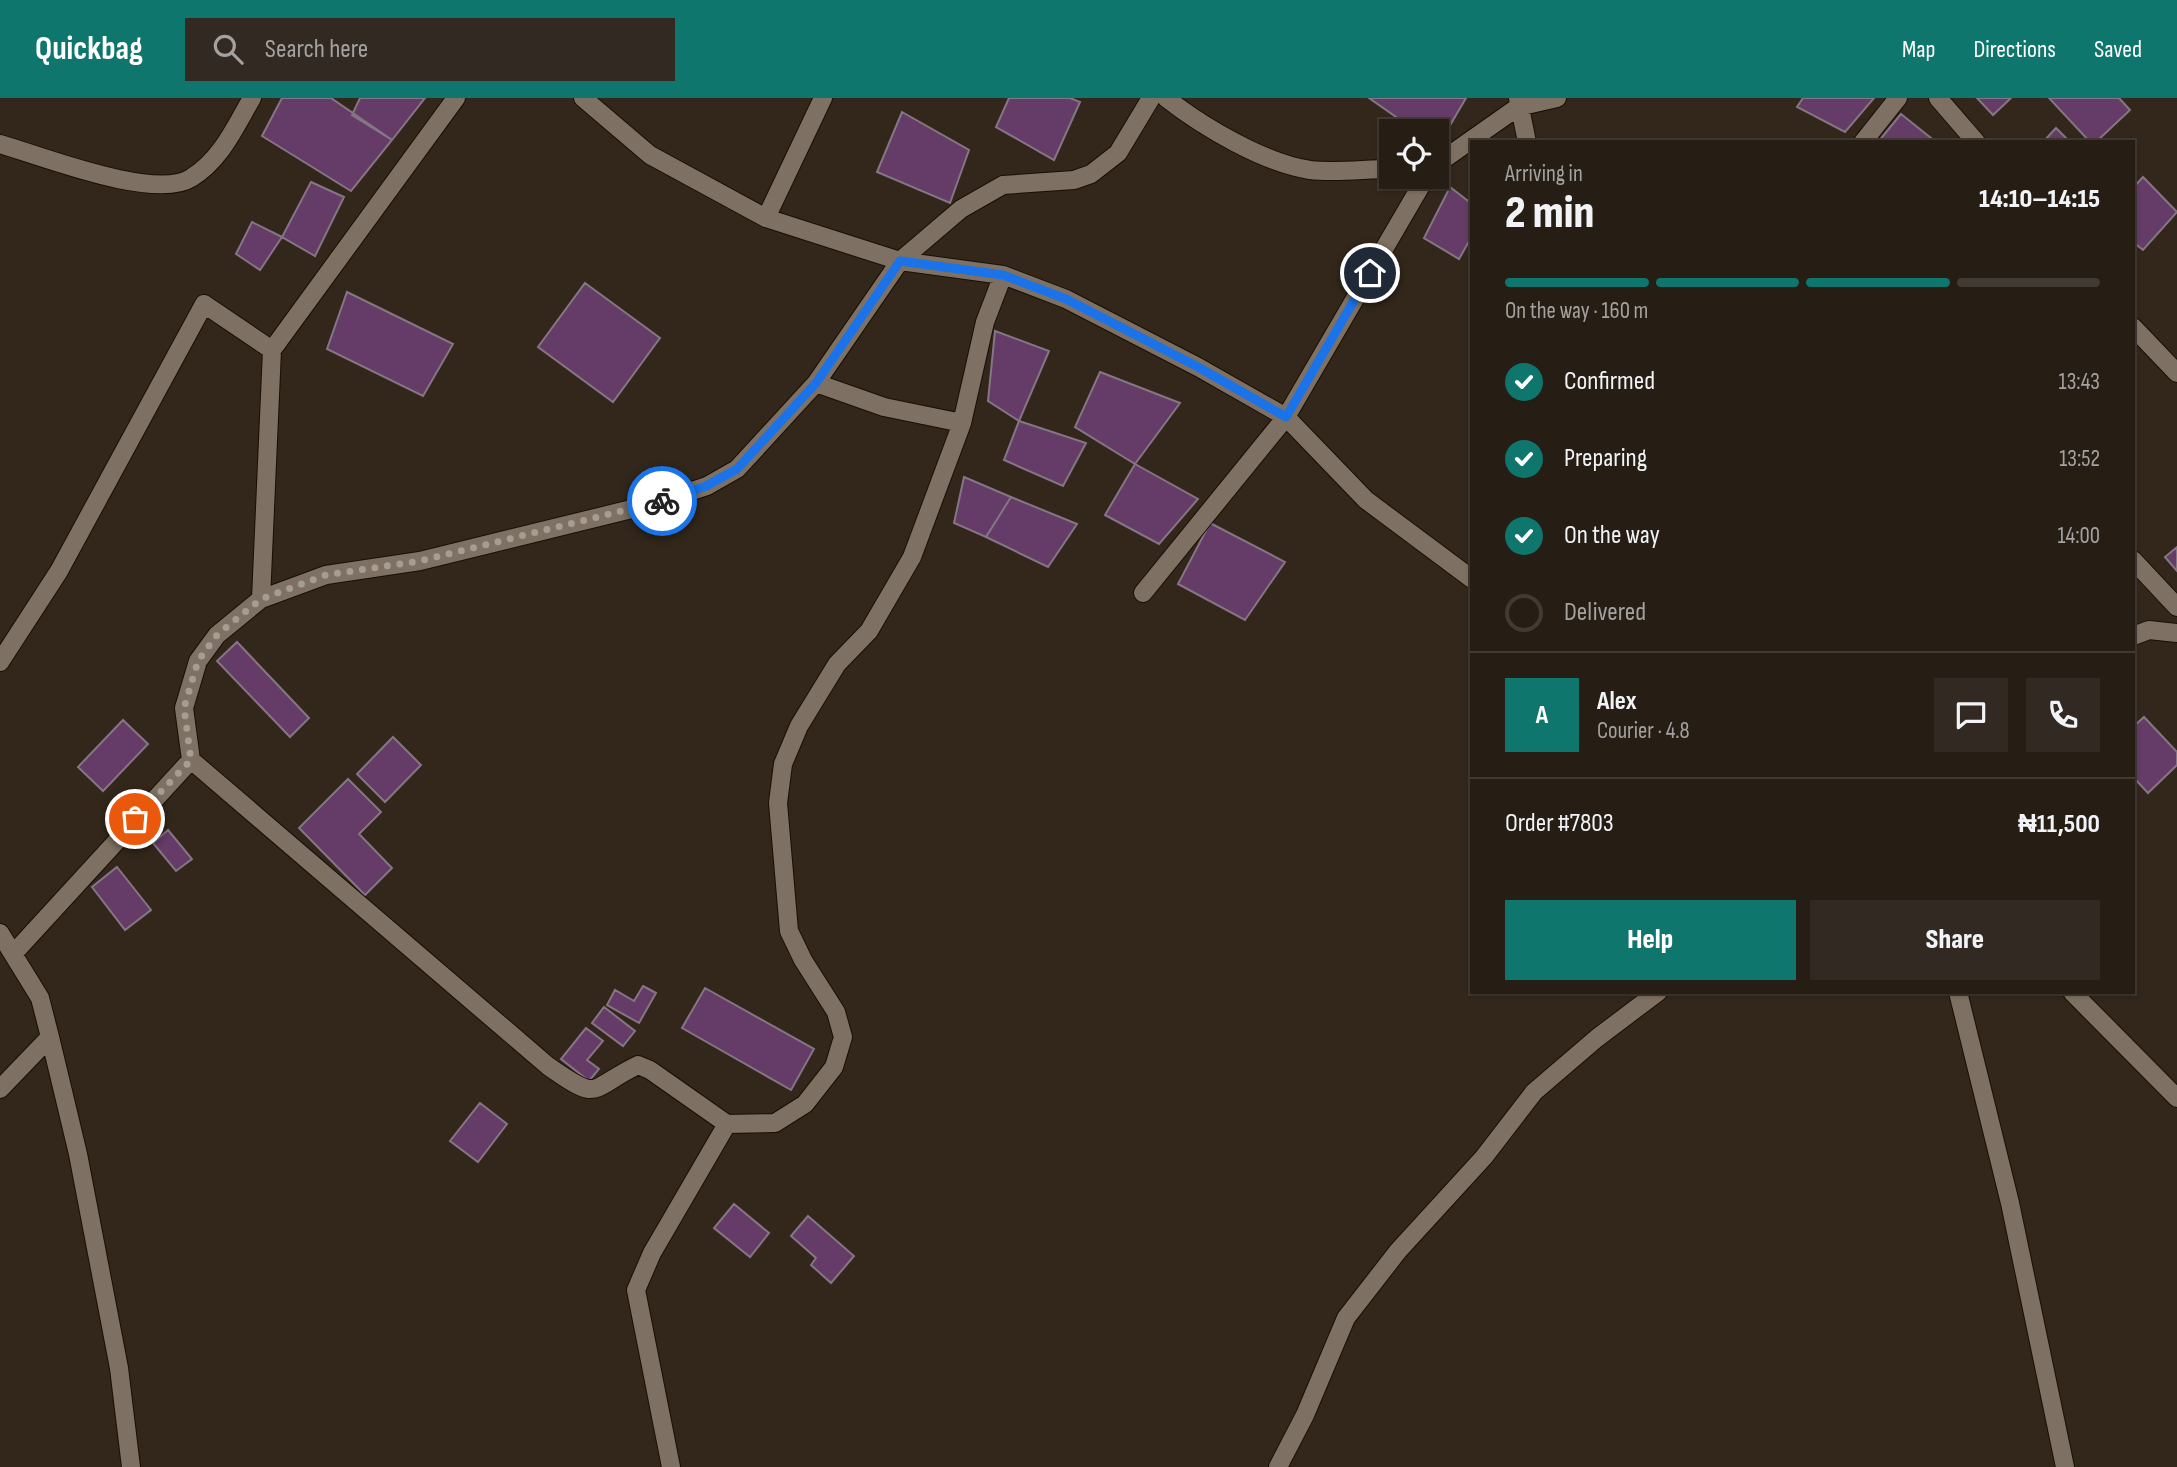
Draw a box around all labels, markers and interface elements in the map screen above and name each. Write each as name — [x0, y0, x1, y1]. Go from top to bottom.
search box — [185, 18, 675, 81]
text: Quickbag — [35, 29, 143, 69]
icon: search — [209, 30, 247, 68]
text: Search here — [265, 34, 368, 65]
text: Map — [1902, 35, 1935, 64]
text: Directions — [1973, 35, 2056, 64]
text: Saved — [2094, 35, 2142, 64]
map controls — [1379, 119, 1449, 189]
button: locate — [1379, 119, 1449, 189]
text: Arriving in — [1505, 160, 1583, 188]
text: 14:10–14:15 — [1979, 184, 2100, 215]
text: 2 min — [1505, 186, 1594, 241]
pin — [1340, 243, 1400, 303]
icon: home — [1351, 254, 1389, 292]
text: On the way · 160 m — [1505, 297, 1648, 325]
icon: check — [1505, 363, 1543, 401]
text: Confirmed — [1564, 366, 1655, 397]
text: 13:43 — [2059, 368, 2100, 396]
icon: check — [1505, 440, 1543, 478]
text: Preparing — [1564, 443, 1647, 474]
text: 13:52 — [2059, 445, 2100, 473]
courier — [627, 466, 697, 536]
icon: bike — [643, 482, 681, 520]
icon: check — [1505, 517, 1543, 555]
text: On the way — [1564, 520, 1660, 551]
text: 14:00 — [2057, 522, 2100, 550]
text: Delivered — [1564, 597, 1646, 628]
button: chat — [1934, 678, 2008, 752]
button: phone — [2026, 678, 2100, 752]
text: Alex — [1597, 686, 1637, 717]
text: A — [1536, 700, 1548, 731]
text: Courier · 4.8 — [1597, 717, 1690, 745]
pin — [105, 789, 165, 849]
icon: bag — [116, 800, 154, 838]
text: Order #7803 — [1505, 808, 1614, 839]
text: ₦11,500 — [2018, 809, 2100, 840]
button: Help — [1505, 900, 1796, 980]
button: Share — [1810, 900, 2100, 980]

